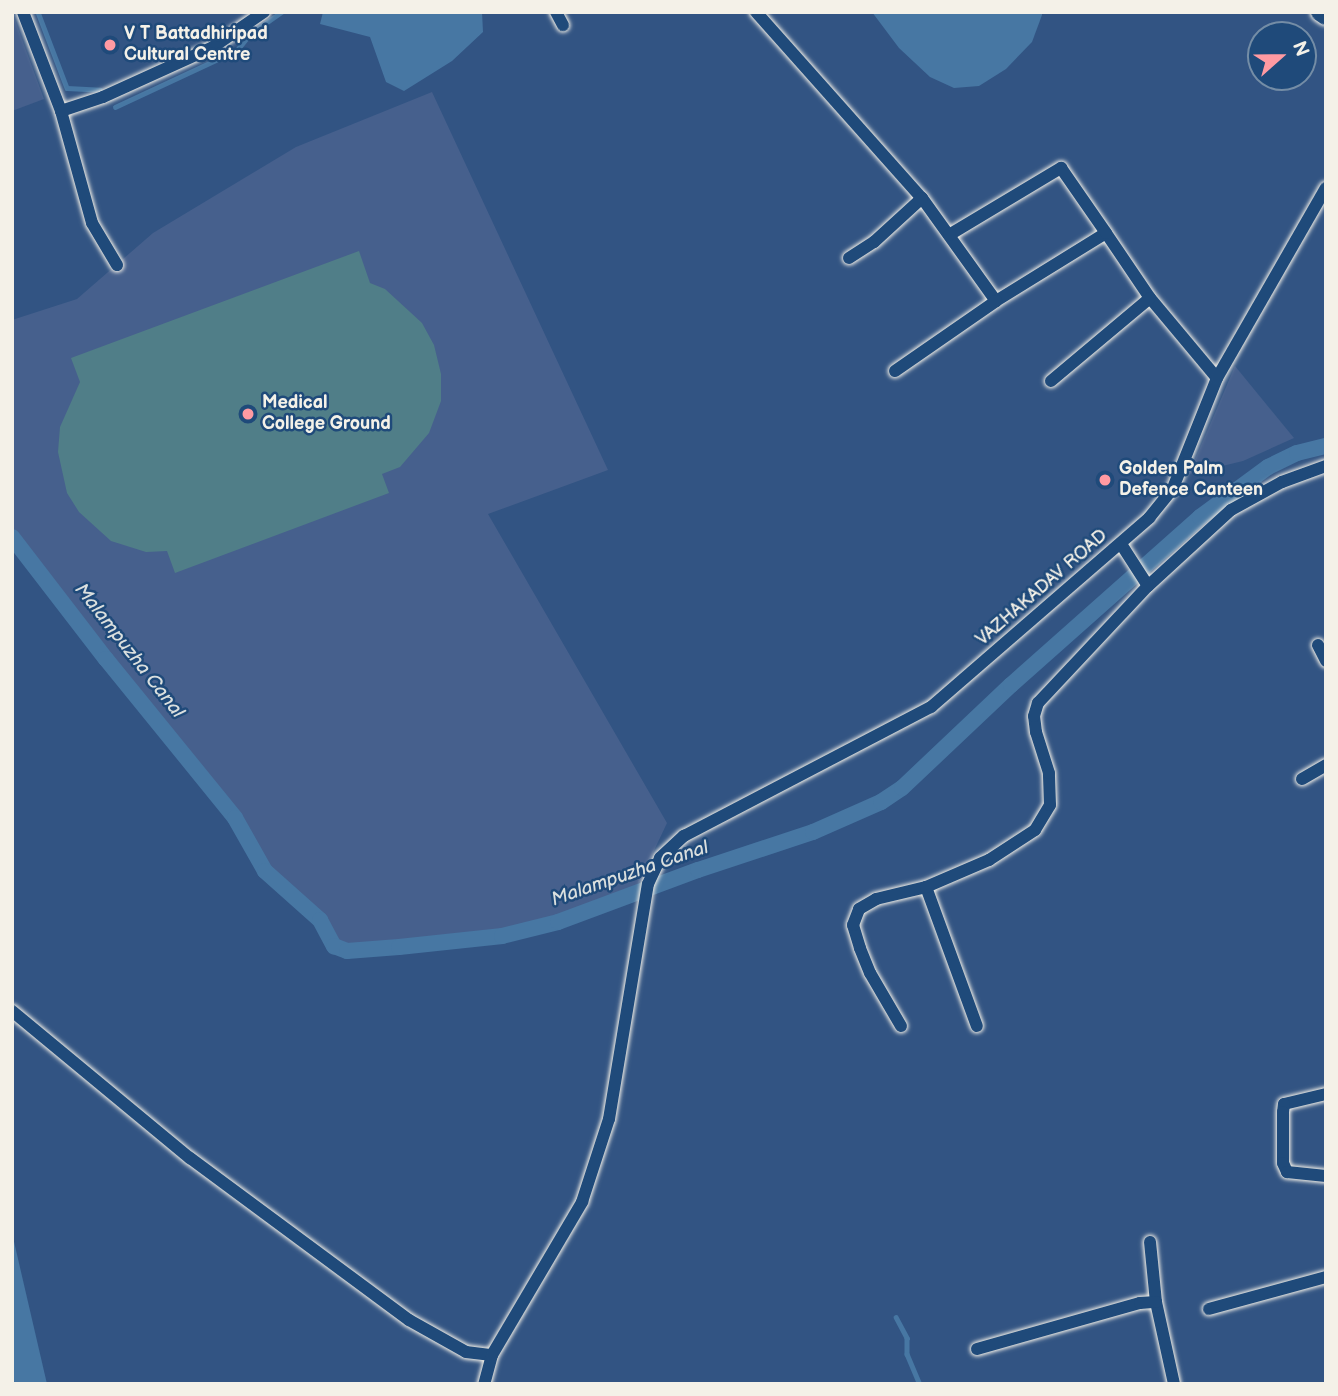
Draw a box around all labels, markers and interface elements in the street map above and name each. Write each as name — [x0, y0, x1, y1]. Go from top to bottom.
north arrow — [1247, 21, 1317, 91]
place label: V T Battadhiripad Cultural Centre — [124, 24, 268, 66]
marker: V T Battadhiripad Cultural Centre — [102, 37, 118, 53]
text: N — [1287, 38, 1314, 60]
place label: Medical College Ground — [262, 393, 391, 436]
marker: Medical College Ground — [240, 406, 256, 422]
place label: Golden Palm Defence Canteen — [1119, 459, 1263, 502]
marker: Golden Palm Defence Canteen — [1097, 472, 1113, 488]
street label: VAZHAKADAV ROAD — [972, 525, 1112, 651]
water label: Malampuzha Canal — [69, 579, 189, 723]
water label: Malampuzha Canal — [548, 836, 712, 912]

